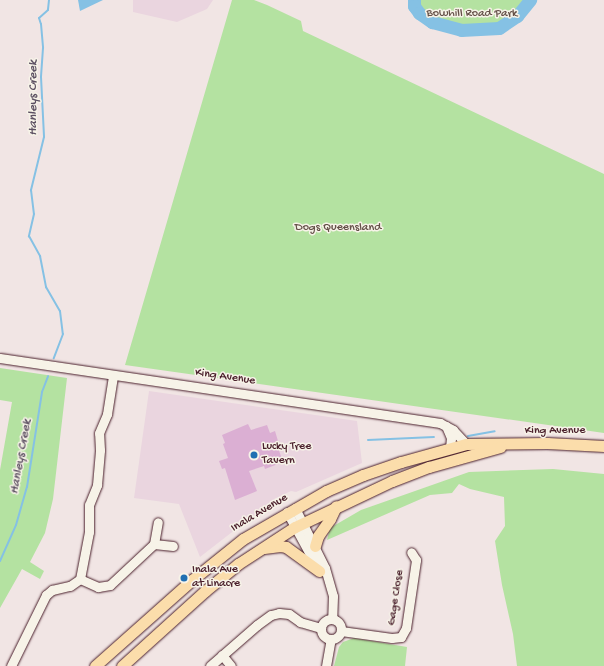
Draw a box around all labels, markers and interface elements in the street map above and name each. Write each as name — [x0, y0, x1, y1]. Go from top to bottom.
park label: Bowhill Road Park — [427, 8, 517, 22]
water label: Hanleys Creek — [26, 60, 42, 136]
park label: Dogs Queensland — [295, 222, 381, 236]
street label: King Avenue — [194, 367, 256, 389]
water label: Hanleys Creek — [8, 418, 36, 496]
street label: King Avenue — [525, 425, 585, 439]
place label: Lucky Tree Tavern — [262, 441, 311, 469]
marker: Lucky Tree Tavern — [249, 450, 259, 460]
street label: Inala Avenue — [229, 491, 291, 537]
place label: Inala Ave at Linacre — [192, 564, 240, 592]
street label: Gage Close — [386, 569, 408, 627]
marker: Inala Ave at Linacre — [179, 573, 189, 583]

